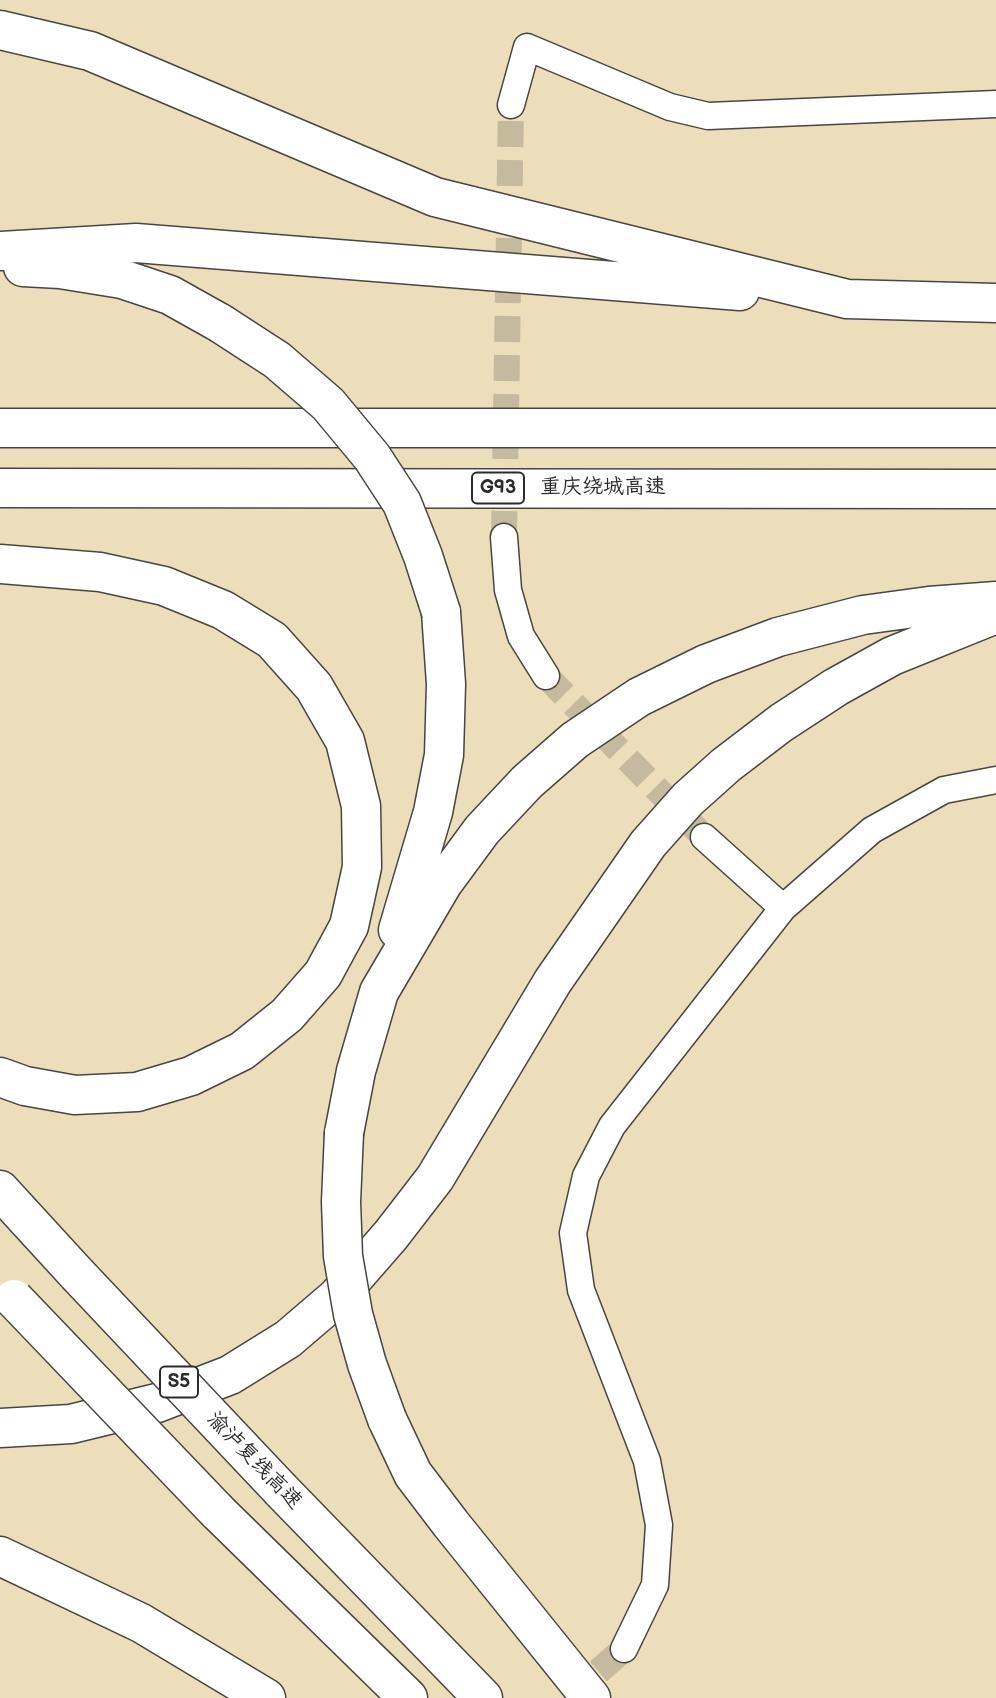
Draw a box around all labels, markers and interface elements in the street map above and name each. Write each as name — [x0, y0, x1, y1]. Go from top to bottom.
road number: G93 — [472, 472, 524, 503]
street label: 重庆绕城高速 — [540, 475, 666, 501]
road number: S5 — [160, 1366, 198, 1398]
street label: 渝泸复线高速 — [201, 1407, 307, 1515]

